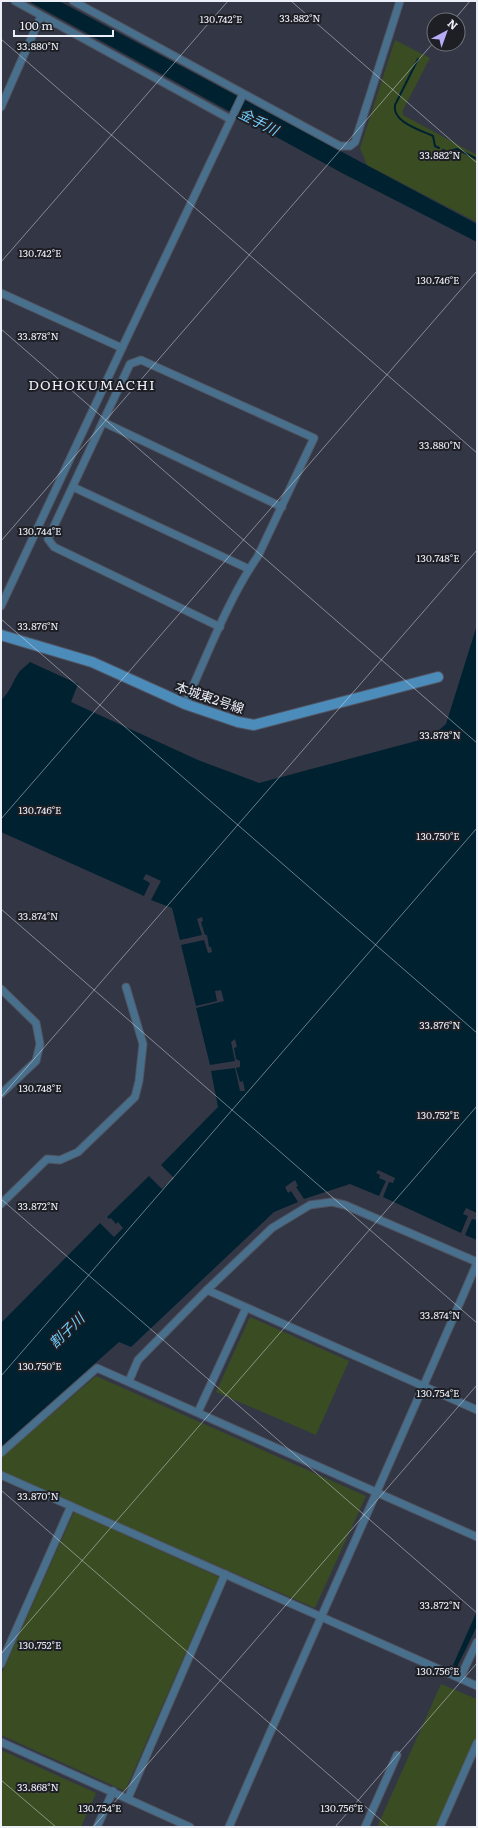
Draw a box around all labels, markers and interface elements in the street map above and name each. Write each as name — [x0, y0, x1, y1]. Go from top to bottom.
text: 33.882°N — [279, 10, 321, 25]
text: 130.742°E — [200, 11, 242, 26]
scale bar — [14, 12, 113, 38]
north arrow — [426, 12, 466, 52]
text: N — [444, 15, 462, 33]
text: 100 m — [20, 16, 53, 34]
text: 33.880°N — [17, 38, 59, 53]
water label: 金手川 — [236, 103, 284, 140]
text: 33.882°N — [419, 147, 461, 162]
text: 130.742°E — [19, 245, 61, 260]
text: 130.746°E — [417, 272, 459, 287]
text: 33.878°N — [17, 328, 59, 343]
district label: DOHOKUMACHI — [28, 374, 156, 394]
text: 33.880°N — [419, 437, 461, 452]
text: 130.744°E — [19, 523, 61, 538]
text: 130.748°E — [416, 550, 460, 565]
text: 33.876°N — [17, 618, 59, 633]
street label: 本城東2号線 — [173, 676, 247, 718]
text: 33.878°N — [419, 727, 461, 742]
text: 130.746°E — [19, 802, 61, 817]
text: 130.750°E — [416, 828, 460, 843]
text: 33.874°N — [18, 908, 58, 923]
text: 33.876°N — [419, 1017, 461, 1032]
text: 130.748°E — [18, 1080, 62, 1095]
text: 130.752°E — [417, 1107, 459, 1122]
text: 33.872°N — [17, 1198, 59, 1213]
water label: 割子川 — [44, 1307, 89, 1352]
text: 33.874°N — [420, 1307, 460, 1322]
text: 130.750°E — [18, 1358, 62, 1373]
text: 130.754°E — [417, 1385, 459, 1400]
text: 33.870°N — [17, 1488, 59, 1503]
text: 33.872°N — [419, 1597, 461, 1612]
text: 130.752°E — [19, 1637, 61, 1652]
text: 130.756°E — [417, 1663, 459, 1678]
text: 33.868°N — [17, 1779, 59, 1794]
text: 130.754°E — [79, 1800, 121, 1815]
text: 130.756°E — [321, 1800, 363, 1815]

